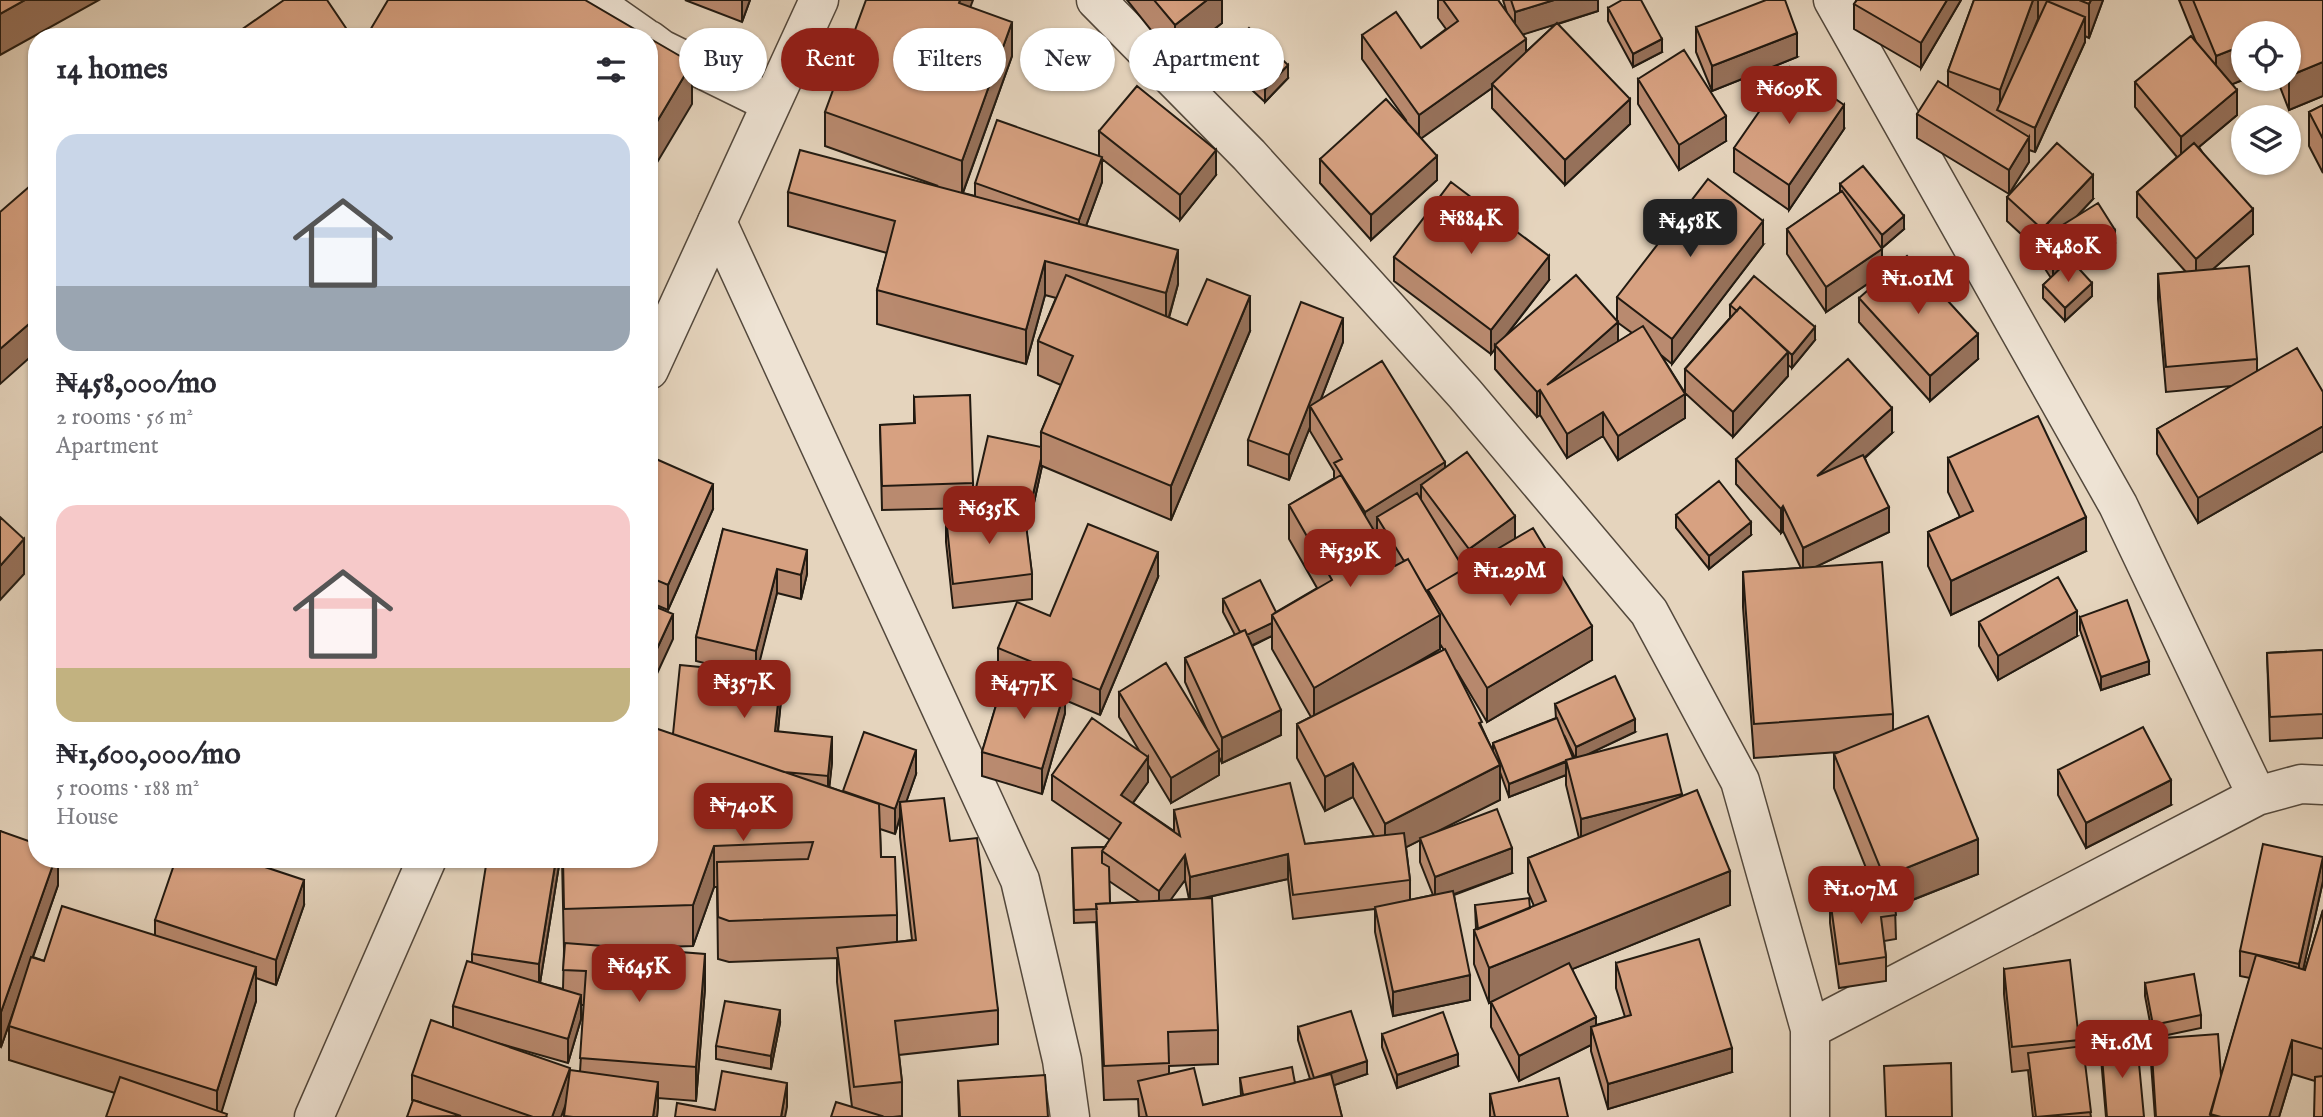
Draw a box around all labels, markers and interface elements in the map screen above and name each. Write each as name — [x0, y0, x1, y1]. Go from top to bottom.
map controls — [2231, 21, 2301, 175]
button: locate — [2231, 21, 2301, 91]
chip: Buy — [679, 28, 767, 91]
chip: Rent — [781, 28, 879, 91]
chip: Filters — [893, 28, 1006, 91]
chip: New — [1020, 28, 1115, 91]
chip: Apartment — [1129, 28, 1284, 91]
text: 14 homes — [56, 51, 168, 89]
icon: filters — [592, 51, 630, 89]
pin: ₦609K — [1740, 66, 1838, 126]
text: ₦609K — [1757, 74, 1821, 103]
button: layers — [2231, 105, 2301, 175]
icon: home — [280, 180, 406, 306]
pin: ₦884K — [1422, 196, 1520, 256]
pin: ₦458K — [1641, 200, 1739, 259]
text: ₦884K — [1440, 204, 1502, 233]
text: ₦458K — [1659, 207, 1721, 236]
pin: ₦480K — [2019, 224, 2117, 284]
text: ₦480K — [2036, 232, 2100, 261]
pin: ₦1.01M — [1861, 256, 1975, 316]
text: ₦1.01M — [1882, 264, 1954, 293]
text: ₦458,000/mo — [56, 365, 217, 403]
text: 2 rooms · 56 m² — [56, 403, 193, 432]
text: Apartment — [56, 432, 159, 461]
pin: ₦635K — [940, 486, 1038, 546]
text: ₦635K — [959, 494, 1019, 523]
pin: ₦539K — [1301, 530, 1399, 589]
text: ₦539K — [1320, 537, 1380, 566]
pin: ₦1.29M — [1453, 548, 1567, 608]
icon: home — [280, 551, 406, 677]
text: ₦1.29M — [1474, 556, 1546, 585]
pin: ₦357K — [695, 660, 793, 720]
pin: ₦477K — [975, 662, 1073, 721]
text: ₦357K — [714, 668, 774, 697]
text: ₦477K — [991, 669, 1057, 698]
text: ₦1,600,000/mo — [56, 736, 241, 774]
text: 5 rooms · 188 m² — [56, 774, 199, 803]
pin: ₦740K — [694, 784, 792, 843]
text: ₦740K — [710, 791, 776, 820]
text: House — [56, 803, 118, 832]
pin: ₦1.07M — [1804, 866, 1918, 926]
text: ₦1.07M — [1824, 874, 1898, 903]
pin: ₦645K — [590, 944, 688, 1004]
text: ₦645K — [608, 952, 670, 981]
pin: ₦1.6M — [2073, 1020, 2171, 1080]
text: ₦1.6M — [2091, 1028, 2153, 1057]

